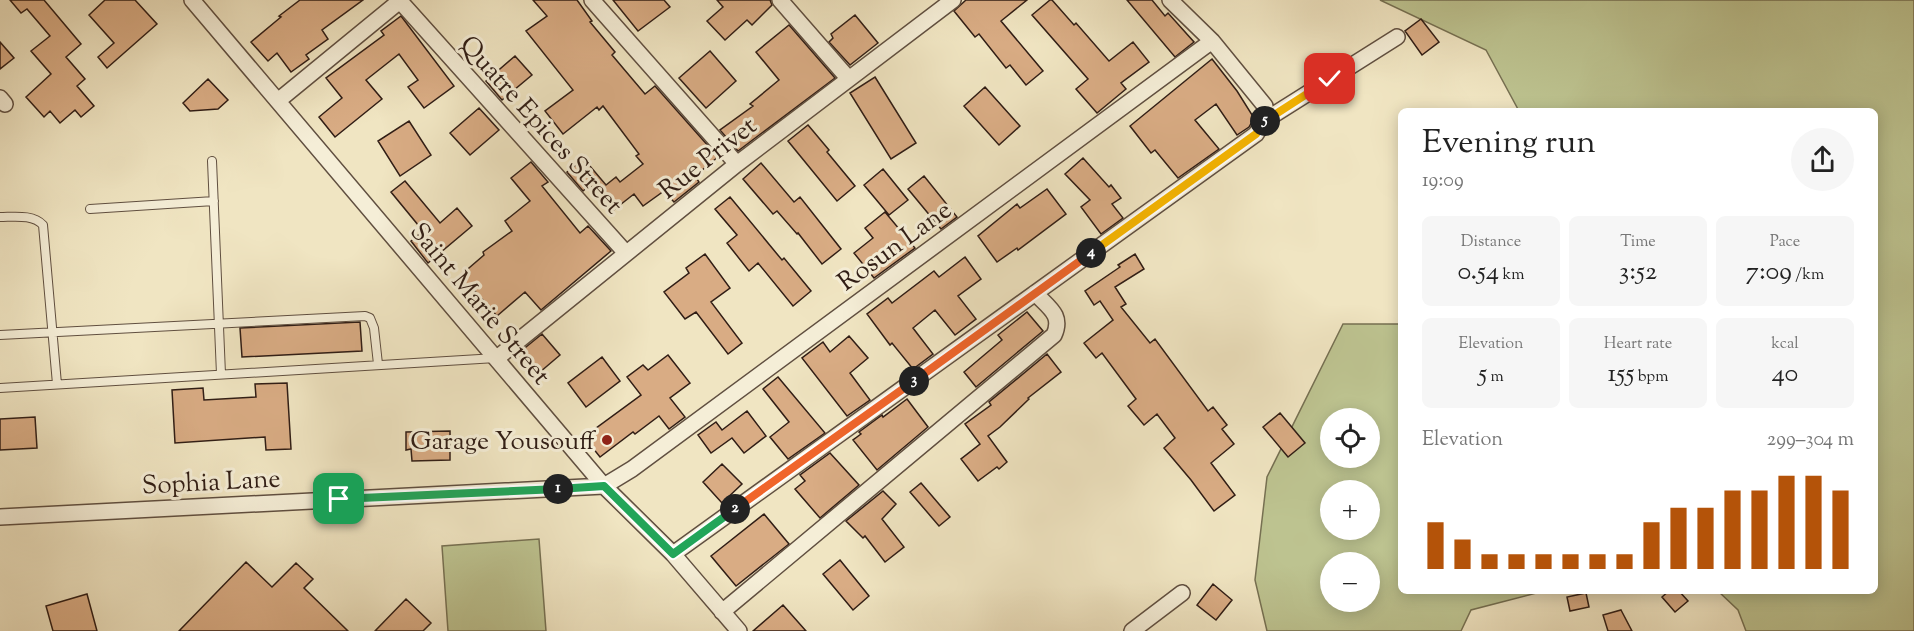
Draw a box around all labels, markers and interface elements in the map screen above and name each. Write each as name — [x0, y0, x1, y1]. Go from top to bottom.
street label: Quatre Epices Street — [450, 28, 631, 223]
pin — [1304, 53, 1355, 104]
icon: check — [1313, 62, 1346, 95]
pin: 5 — [1250, 106, 1280, 136]
street label: Rue Privet — [652, 109, 766, 209]
text: 5 — [1262, 109, 1268, 132]
text: Evening run — [1422, 120, 1596, 168]
button: share — [1791, 128, 1854, 191]
text: 19:09 — [1422, 167, 1464, 196]
street label: Rosun Lane — [831, 193, 960, 301]
street label: Saint Marie Street — [400, 215, 558, 394]
text: Distance — [1461, 231, 1521, 254]
text: Time — [1620, 231, 1656, 254]
text: Pace — [1770, 231, 1800, 254]
pin: 4 — [1076, 238, 1106, 268]
text: 4 — [1087, 241, 1095, 264]
text: 0.54 — [1458, 254, 1499, 291]
text: 3:52 — [1619, 254, 1657, 291]
text: 7:09 — [1746, 254, 1792, 291]
text: km — [1499, 264, 1524, 287]
text: /km — [1792, 264, 1824, 287]
text: Elevation — [1459, 333, 1523, 356]
text: Heart rate — [1604, 333, 1672, 356]
text: kcal — [1771, 333, 1799, 356]
text: 5 — [1478, 356, 1487, 393]
text: 155 — [1608, 356, 1634, 393]
text: 40 — [1772, 356, 1798, 393]
pin: 3 — [899, 366, 929, 396]
text: m — [1487, 366, 1504, 389]
text: bpm — [1634, 366, 1668, 389]
text: 3 — [911, 369, 917, 392]
map controls — [1320, 408, 1380, 612]
button: locate — [1320, 408, 1380, 468]
place label: Garage Yousouff — [410, 424, 596, 461]
text: Elevation — [1422, 426, 1503, 455]
text: 299–304 m — [1767, 426, 1854, 455]
marker: Garage Yousouff — [600, 433, 614, 447]
street label: Sophia Lane — [141, 461, 281, 506]
pin — [313, 473, 364, 524]
pin: 1 — [543, 474, 573, 504]
text: 1 — [555, 477, 561, 500]
button: + — [1320, 480, 1380, 540]
icon: arrive — [322, 482, 355, 515]
pin: 2 — [720, 494, 750, 524]
text: 2 — [731, 497, 739, 520]
button: − — [1320, 552, 1380, 612]

